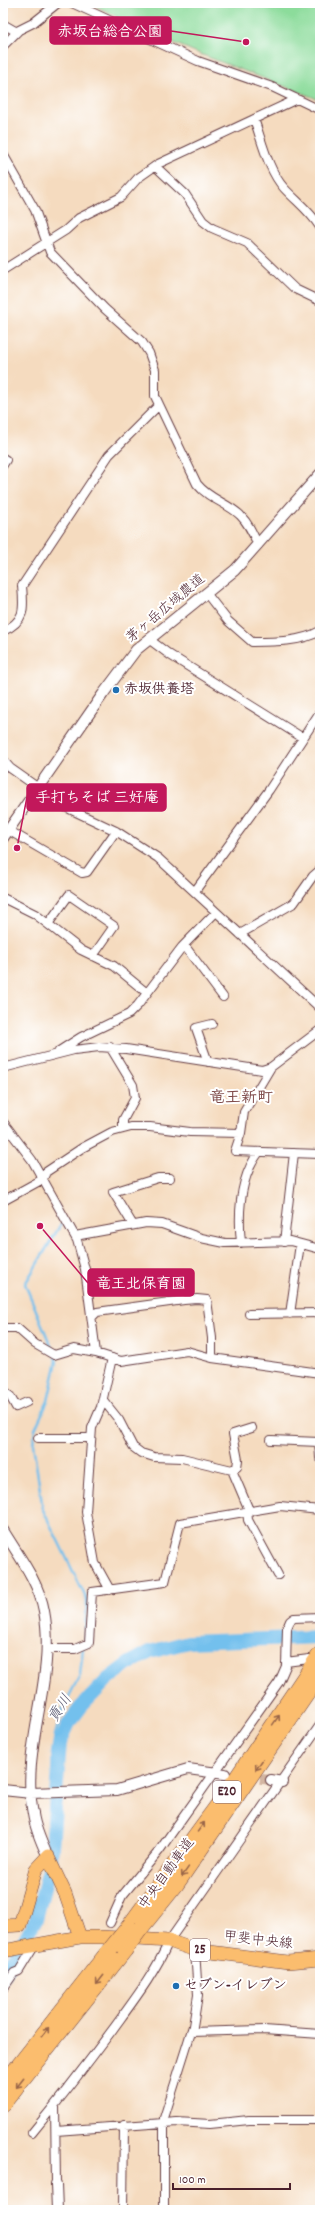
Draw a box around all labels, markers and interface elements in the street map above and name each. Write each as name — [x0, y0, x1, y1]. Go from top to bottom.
callout: 赤坂台総合公園 — [50, 17, 171, 44]
text: 赤坂台総合公園 — [57, 22, 163, 44]
street label: 茅ヶ岳広域農道 — [122, 570, 210, 648]
place label: 赤坂供養塔 — [124, 680, 194, 700]
marker: 赤坂供養塔 — [111, 685, 121, 695]
callout: 手打ちそば 三好庵 — [27, 784, 166, 811]
text: 手打ちそば 三好庵 — [35, 788, 159, 810]
district label: 竜王新町 — [209, 1087, 273, 1110]
callout: 竜王北保育園 — [88, 1269, 194, 1296]
text: 竜王北保育園 — [96, 1274, 186, 1296]
water label: 貢川 — [44, 1690, 78, 1728]
one-way arrow — [272, 1715, 280, 1726]
one-way arrow — [255, 1760, 263, 1771]
road number: E20 — [213, 1781, 241, 1803]
one-way arrow — [197, 1821, 205, 1832]
street label: 中央自動車道 — [134, 1834, 200, 1914]
one-way arrow — [181, 1866, 189, 1877]
street label: 甲斐中央線 — [222, 1927, 294, 1955]
road number: 25 — [190, 1939, 210, 1961]
one-way arrow — [96, 1975, 105, 1986]
place label: セブン-イレブン — [184, 1976, 287, 1996]
marker: セブン-イレブン — [171, 1981, 181, 1991]
one-way arrow — [40, 2027, 49, 2038]
one-way arrow — [16, 2077, 24, 2088]
scale bar — [173, 2165, 290, 2191]
text: 100 m — [179, 2172, 206, 2189]

